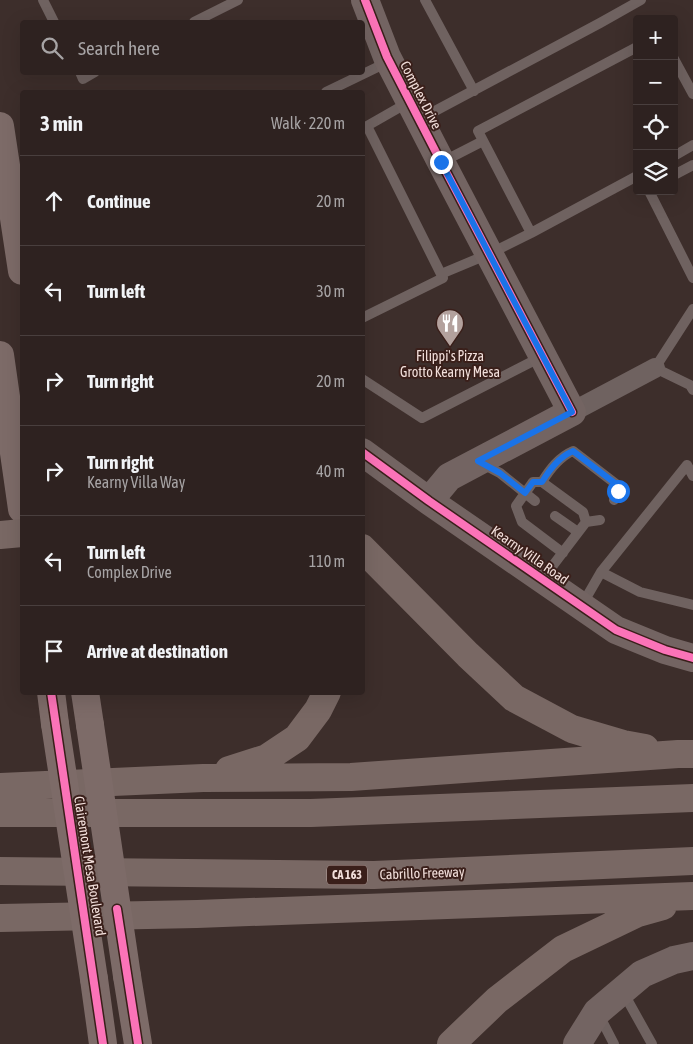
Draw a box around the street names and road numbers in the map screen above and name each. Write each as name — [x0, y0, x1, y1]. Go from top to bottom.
street label: Complex Drive — [397, 58, 445, 132]
street label: Kearny Villa Road — [488, 522, 572, 588]
street label: Clairemont Mesa Boulevard — [71, 795, 109, 937]
street label: Cabrillo Freeway — [379, 864, 465, 882]
road number: CA 163 — [327, 866, 367, 884]

